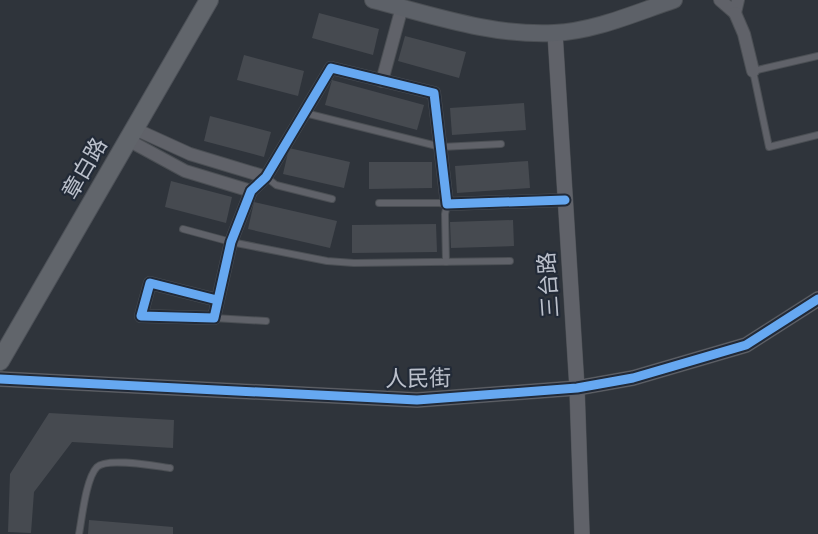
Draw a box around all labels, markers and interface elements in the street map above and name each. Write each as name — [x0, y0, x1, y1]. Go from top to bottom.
street label: 章白路 — [57, 133, 113, 204]
street label: 三台路 — [534, 251, 564, 319]
street label: 人民街 — [385, 365, 451, 393]

